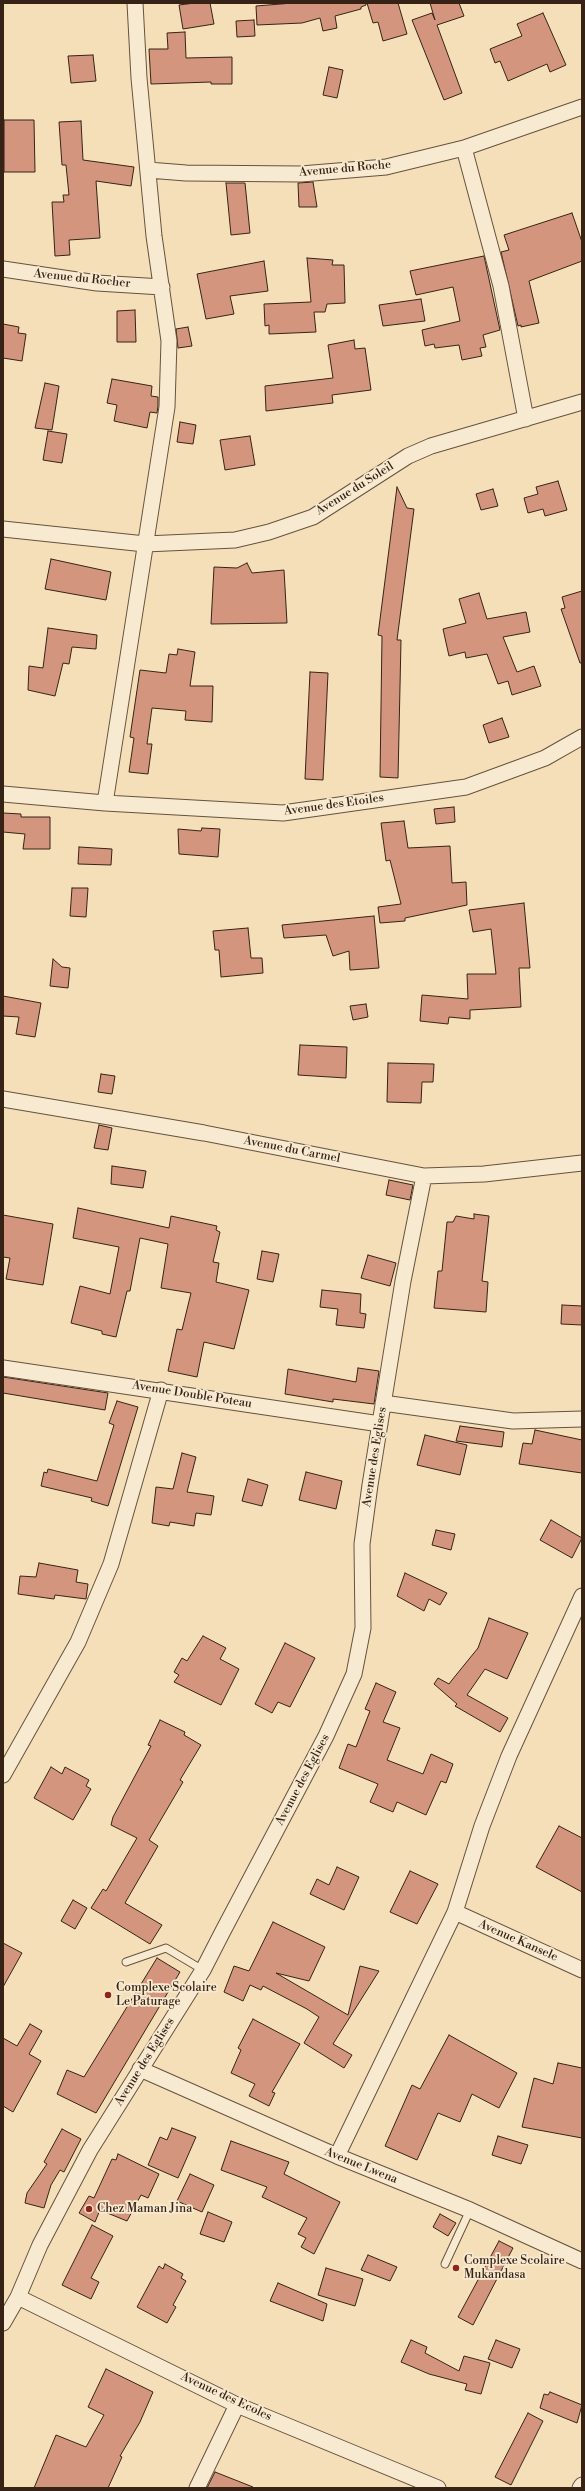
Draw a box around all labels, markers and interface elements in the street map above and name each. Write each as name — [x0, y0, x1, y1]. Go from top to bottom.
street label: Avenue du Roche — [298, 158, 392, 180]
street label: Avenue du Rocher — [33, 267, 131, 291]
street label: Avenue du Soleil — [313, 459, 397, 519]
street label: Avenue des Etoiles — [283, 791, 385, 819]
street label: Avenue du Carmel — [243, 1134, 341, 1166]
street label: Avenue Double Poteau — [131, 1378, 253, 1412]
street label: Avenue des Eglises — [360, 1406, 390, 1508]
street label: Avenue des Eglises — [273, 1732, 333, 1828]
street label: Avenue Kansele — [476, 1917, 560, 1965]
place label: Complexe Scolaire Le Paturage — [116, 1981, 217, 2009]
marker: Complexe Scolaire Le Paturage — [103, 1990, 113, 2000]
street label: Avenue des Eglises — [112, 2015, 178, 2109]
street label: Avenue Lwena — [322, 2145, 400, 2187]
place label: Chez Maman Jina — [97, 2202, 192, 2216]
marker: Chez Maman Jina — [84, 2204, 94, 2214]
place label: Complexe Scolaire Mukandasa — [464, 2254, 565, 2282]
marker: Complexe Scolaire Mukandasa — [451, 2263, 461, 2273]
street label: Avenue des Ecoles — [178, 2370, 274, 2424]

